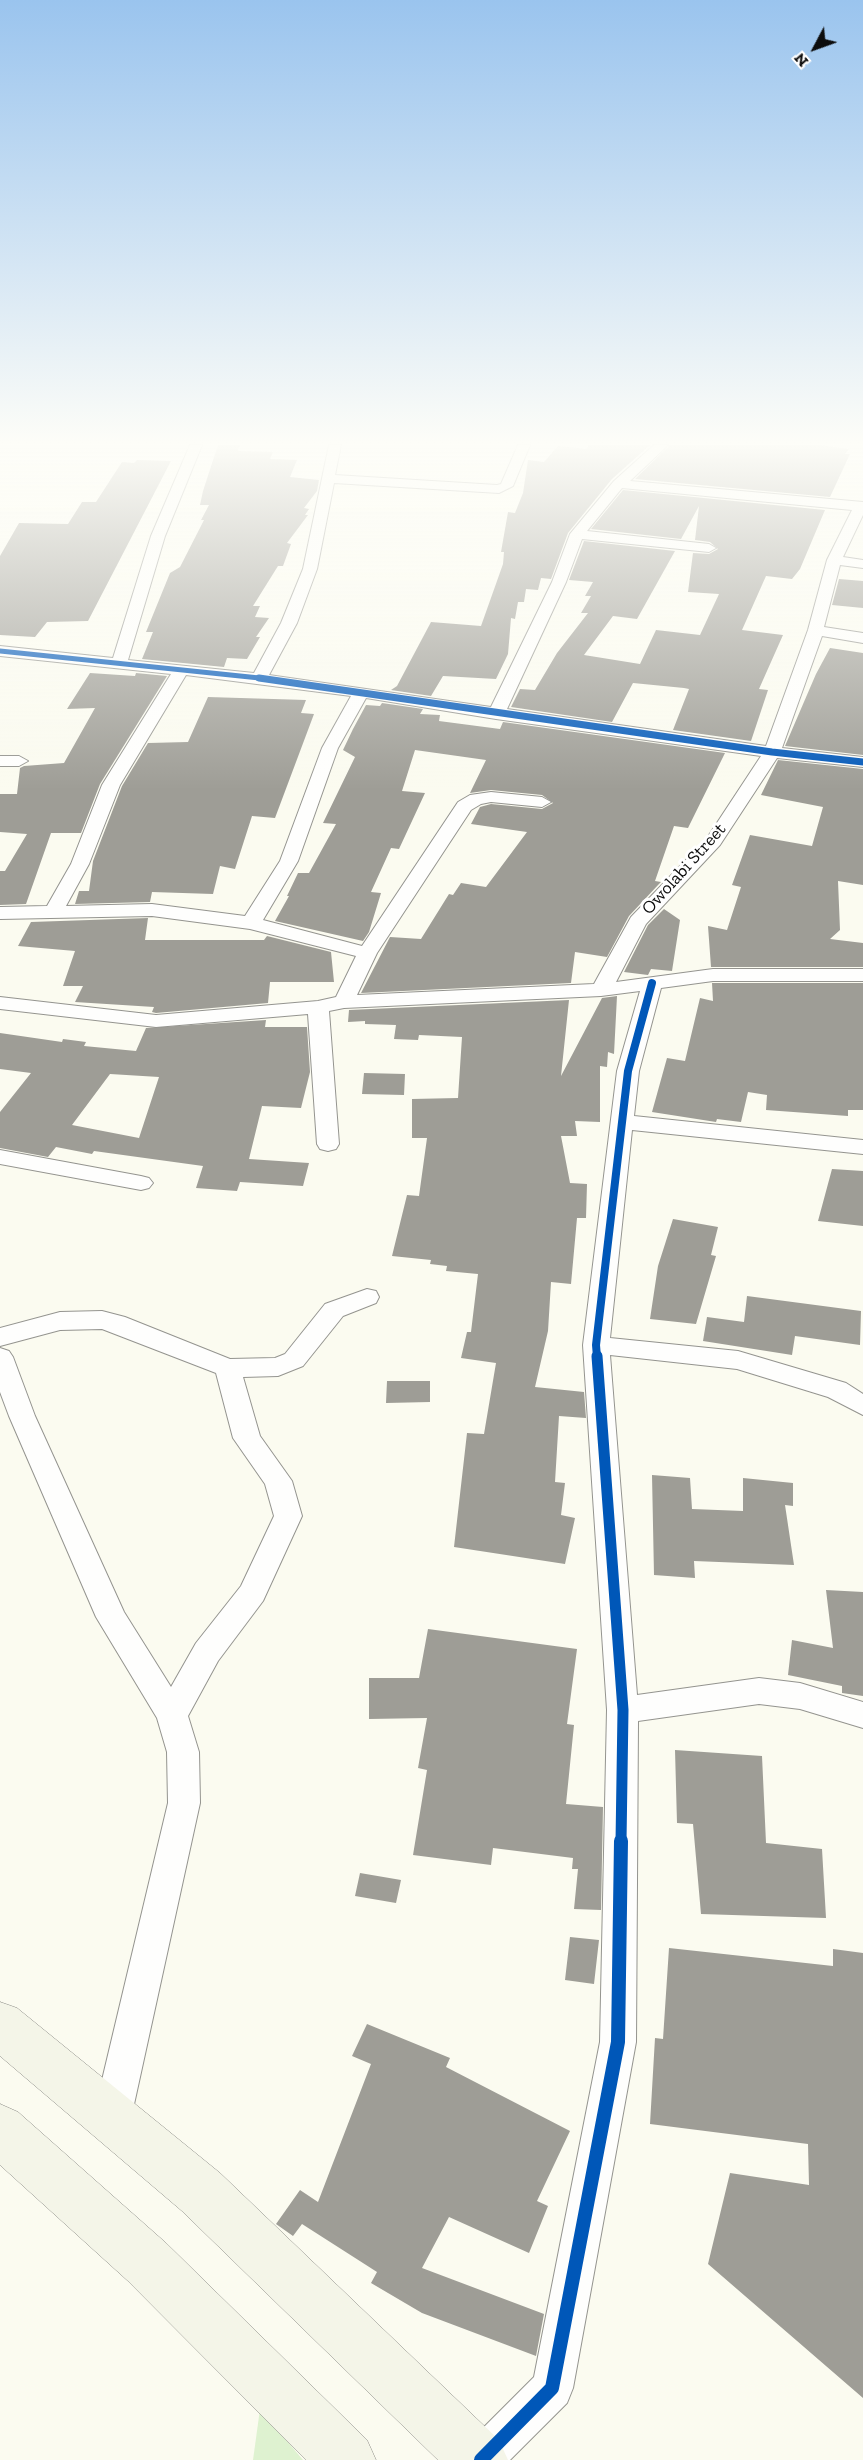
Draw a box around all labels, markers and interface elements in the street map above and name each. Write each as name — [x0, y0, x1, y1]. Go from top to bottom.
north arrow — [785, 18, 845, 78]
text: N — [790, 49, 812, 71]
street label: Owolabi Street — [637, 819, 731, 919]

